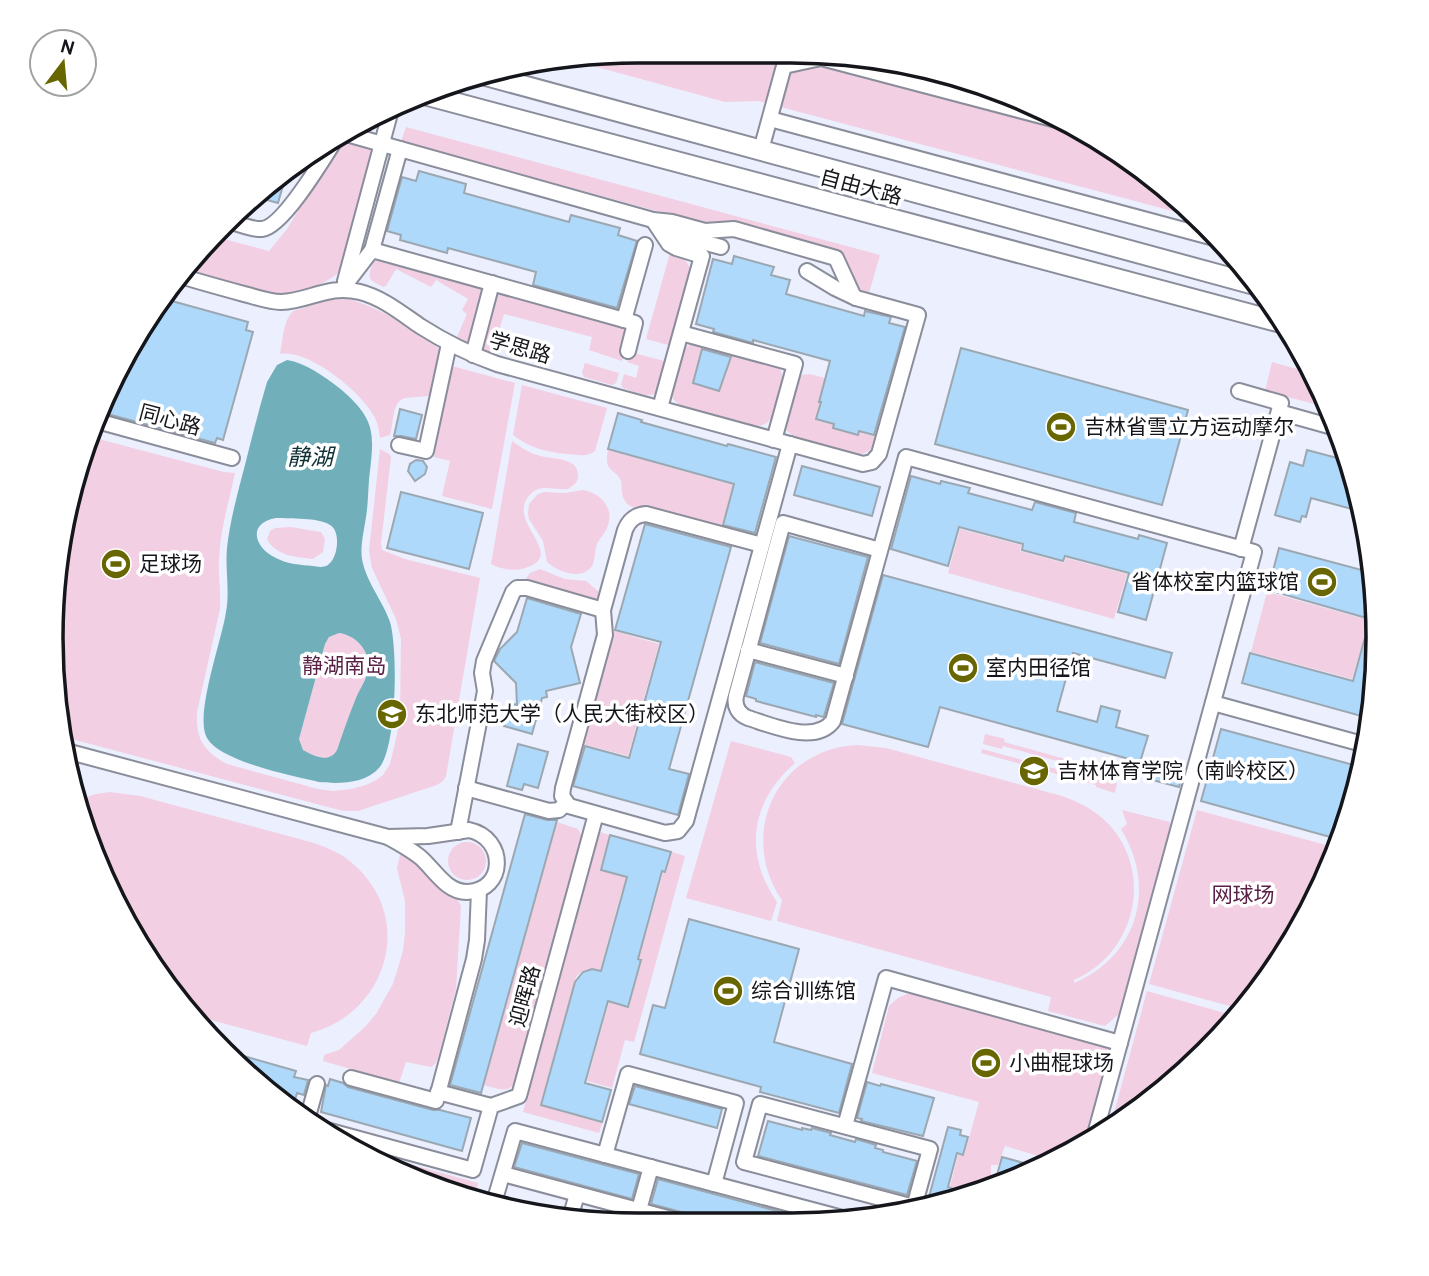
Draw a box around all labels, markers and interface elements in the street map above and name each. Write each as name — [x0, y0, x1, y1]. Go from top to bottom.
north arrow — [28, 28, 98, 98]
text: N — [57, 35, 77, 62]
street label: 自由大路 — [817, 165, 905, 212]
street label: 学思路 — [486, 328, 554, 371]
street label: 同心路 — [136, 400, 204, 443]
sports icon: 吉林省雪立方运动摩尔 — [1044, 410, 1078, 444]
place label: 吉林省雪立方运动摩尔 — [1084, 415, 1294, 442]
water label: 静湖 — [287, 445, 336, 474]
sports icon: 足球场 — [99, 547, 133, 581]
place label: 足球场 — [139, 552, 202, 579]
sports icon: 省体校室内篮球馆 — [1305, 565, 1339, 599]
place label: 省体校室内篮球馆 — [1131, 570, 1299, 597]
sports icon: 室内田径馆 — [946, 651, 980, 685]
park label: 静湖南岛 — [302, 654, 386, 681]
place label: 室内田径馆 — [986, 656, 1091, 683]
school or university icon: 东北师范大学（人民大街校区） — [375, 697, 409, 731]
place label: 东北师范大学（人民大街校区） — [415, 702, 709, 729]
school or university icon: 吉林体育学院（南岭校区） — [1017, 754, 1051, 788]
place label: 吉林体育学院（南岭校区） — [1057, 759, 1309, 786]
park label: 网球场 — [1212, 883, 1275, 910]
street label: 迎晖路 — [505, 962, 548, 1030]
sports icon: 综合训练馆 — [711, 974, 745, 1008]
place label: 综合训练馆 — [751, 979, 856, 1006]
sports icon: 小曲棍球场 — [969, 1046, 1003, 1080]
place label: 小曲棍球场 — [1009, 1051, 1114, 1078]

